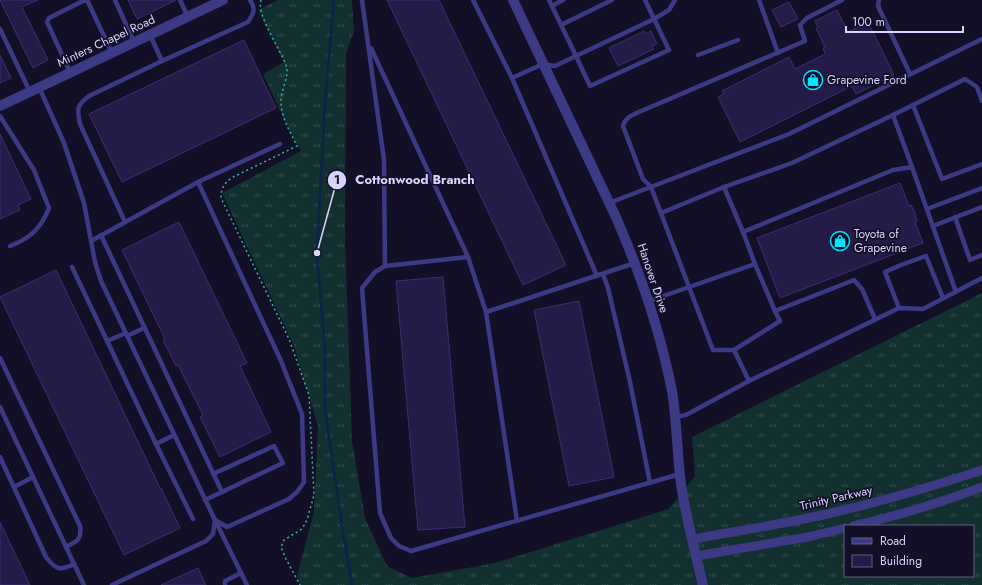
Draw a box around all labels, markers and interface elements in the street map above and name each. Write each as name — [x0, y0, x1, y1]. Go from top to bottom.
scale bar — [846, 8, 963, 34]
street label: Minters Chapel Road — [54, 10, 158, 72]
text: 100 m — [852, 13, 885, 31]
shop icon: Grapevine Ford — [802, 69, 824, 91]
place label: Grapevine Ford — [827, 71, 907, 89]
callout: Cottonwood Branch — [327, 167, 483, 192]
text: Cottonwood Branch — [355, 170, 475, 189]
text: 1 — [334, 171, 340, 189]
place label: Toyota of Grapevine — [854, 225, 907, 257]
shop icon: Toyota of Grapevine — [829, 230, 851, 252]
street label: Hanover Drive — [633, 241, 673, 315]
street label: Trinity Parkway — [798, 481, 875, 515]
legend — [844, 525, 974, 577]
text: Road — [880, 532, 906, 550]
text: Building — [880, 552, 922, 570]

